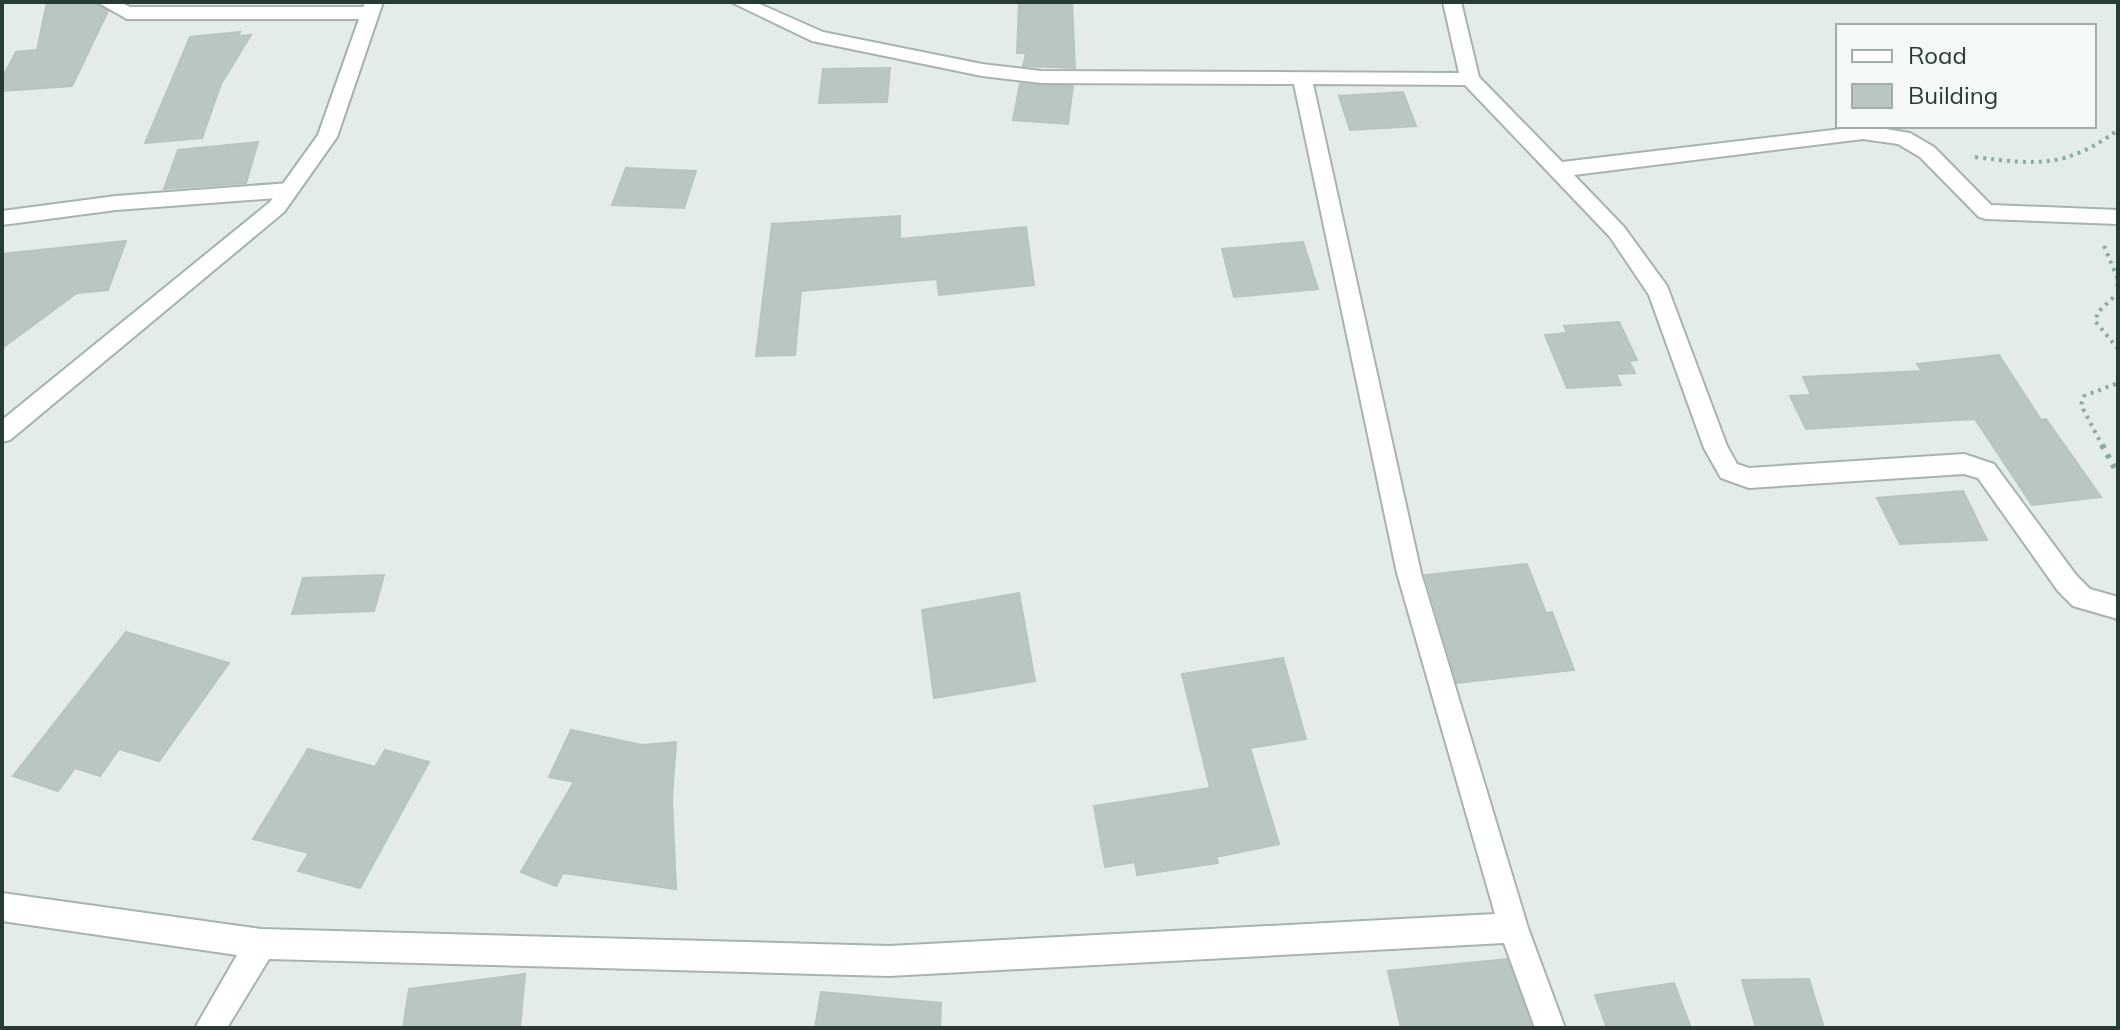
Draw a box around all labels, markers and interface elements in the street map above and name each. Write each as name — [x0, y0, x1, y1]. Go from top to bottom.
legend — [1836, 24, 2096, 128]
text: Road — [1908, 40, 1967, 70]
text: Building — [1908, 80, 1998, 110]

